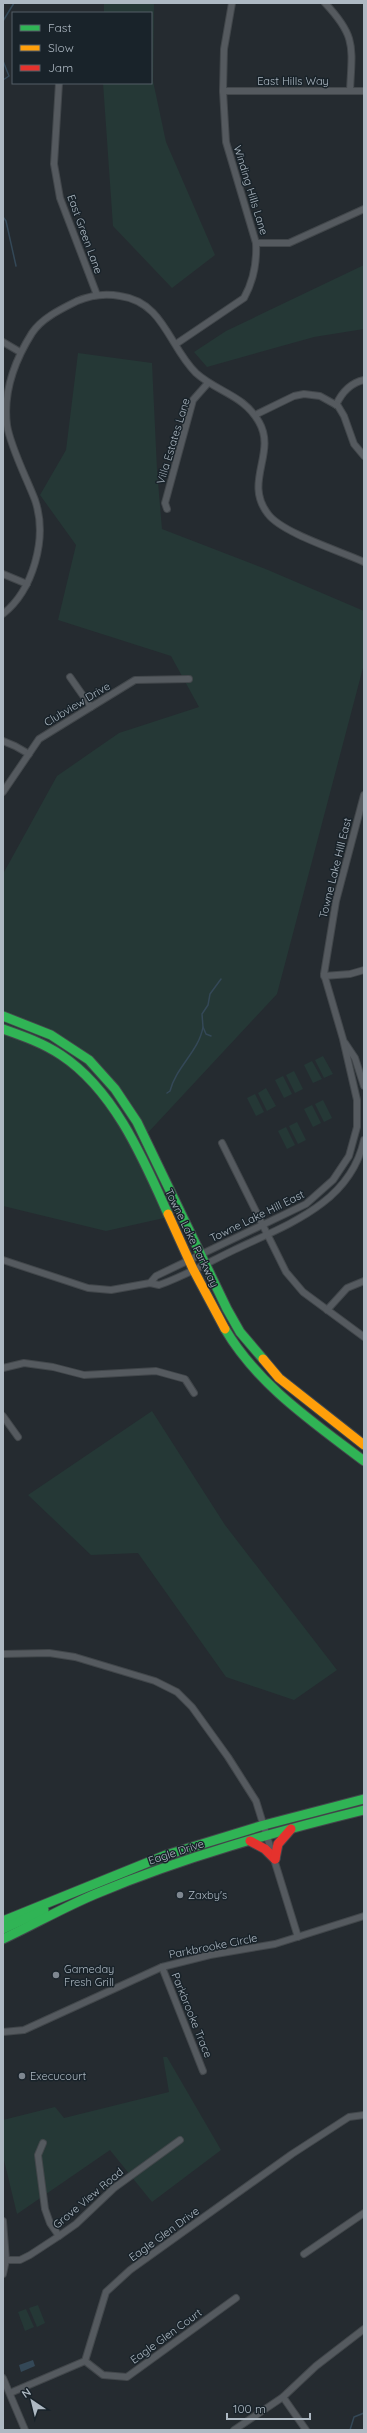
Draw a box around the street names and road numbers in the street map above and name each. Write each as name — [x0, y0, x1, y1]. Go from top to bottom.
street label: East Hills Way — [257, 74, 329, 88]
street label: Winding Hills Lane — [231, 143, 271, 237]
street label: East Green Lane — [64, 192, 106, 276]
street label: Villa Estates Lane — [153, 396, 193, 486]
street label: Clubview Drive — [41, 679, 113, 729]
street label: Towne Lake Hill East — [316, 816, 354, 920]
street label: Towne Lake Parkway — [162, 1187, 222, 1289]
street label: Towne Lake Hill East — [207, 1187, 307, 1245]
street label: Eagle Drive — [146, 1836, 206, 1868]
street label: Parkbrooke Circle — [168, 1931, 258, 1961]
street label: Parkbrooke Trace — [169, 1970, 215, 2060]
street label: Grove View Road — [50, 2164, 126, 2232]
street label: Eagle Glen Drive — [126, 2204, 202, 2264]
street label: Eagle Glen Court — [127, 2305, 205, 2367]

